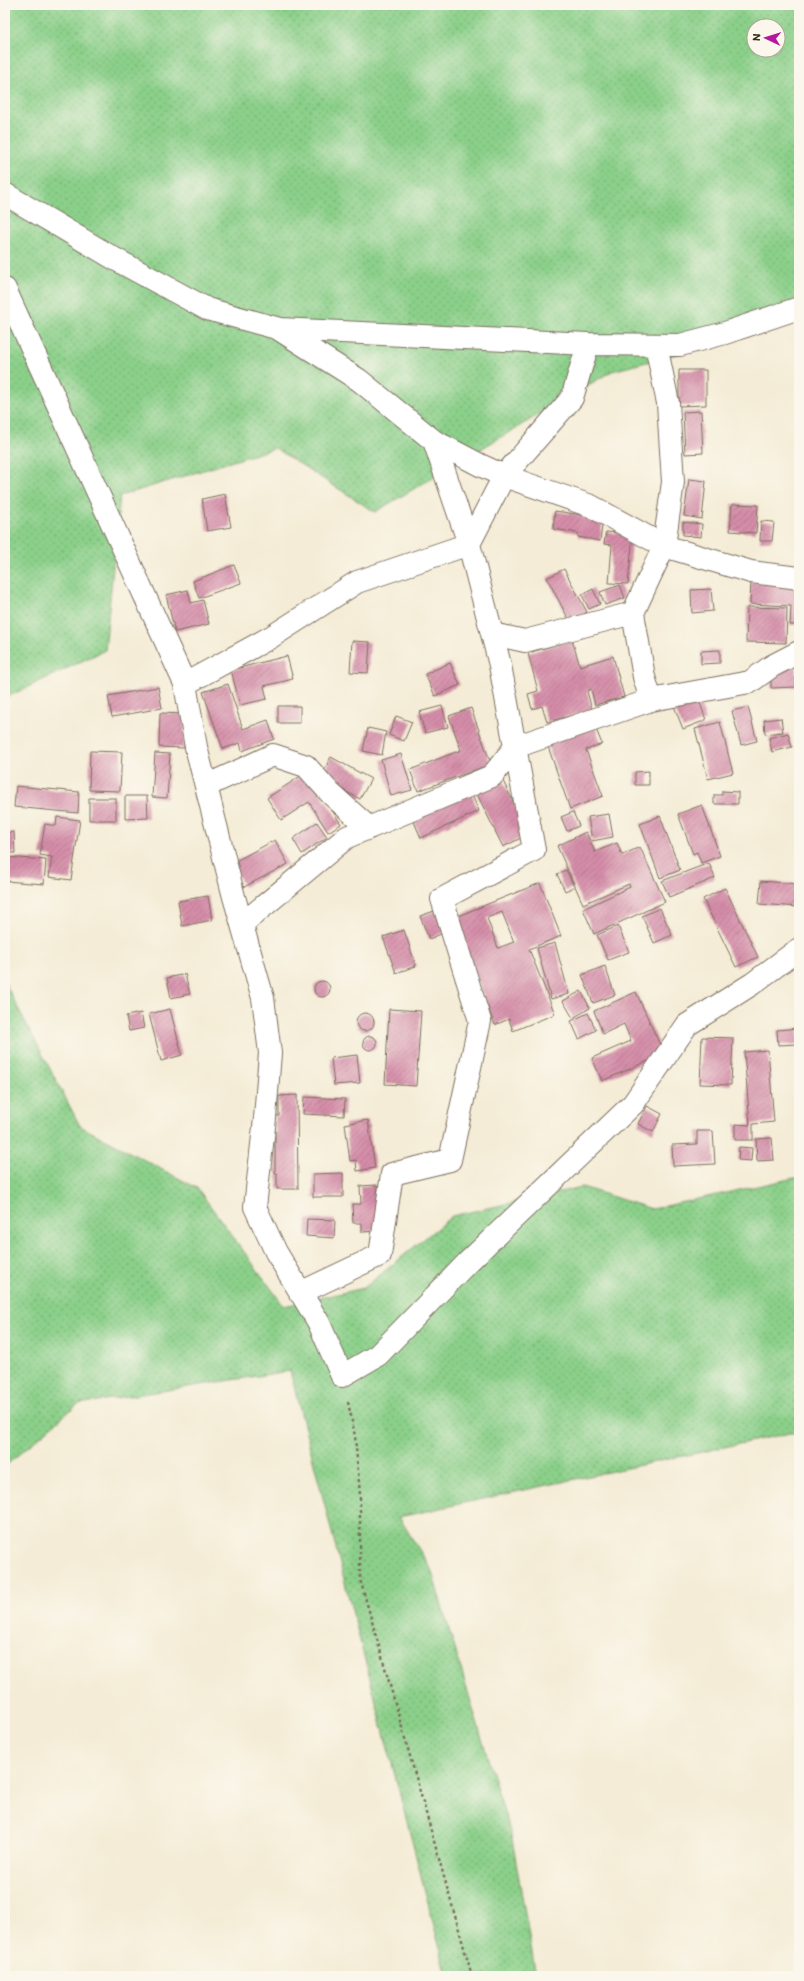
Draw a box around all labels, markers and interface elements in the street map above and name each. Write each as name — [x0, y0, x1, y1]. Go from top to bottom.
north arrow — [746, 18, 786, 58]
text: N — [750, 33, 763, 42]

